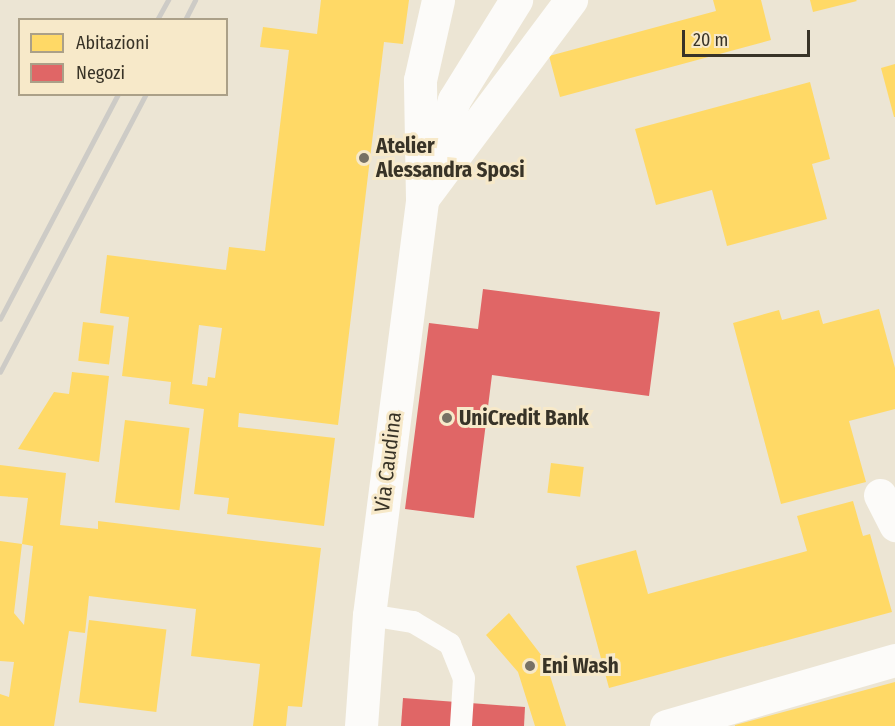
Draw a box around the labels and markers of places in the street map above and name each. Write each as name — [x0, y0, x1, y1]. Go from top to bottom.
place label: Atelier Alessandra Sposi — [376, 133, 525, 183]
marker: Atelier Alessandra Sposi — [357, 151, 371, 165]
place label: UniCredit Bank — [459, 405, 589, 431]
marker: UniCredit Bank — [440, 411, 454, 425]
place label: Eni Wash — [542, 653, 619, 679]
marker: Eni Wash — [523, 659, 537, 673]

